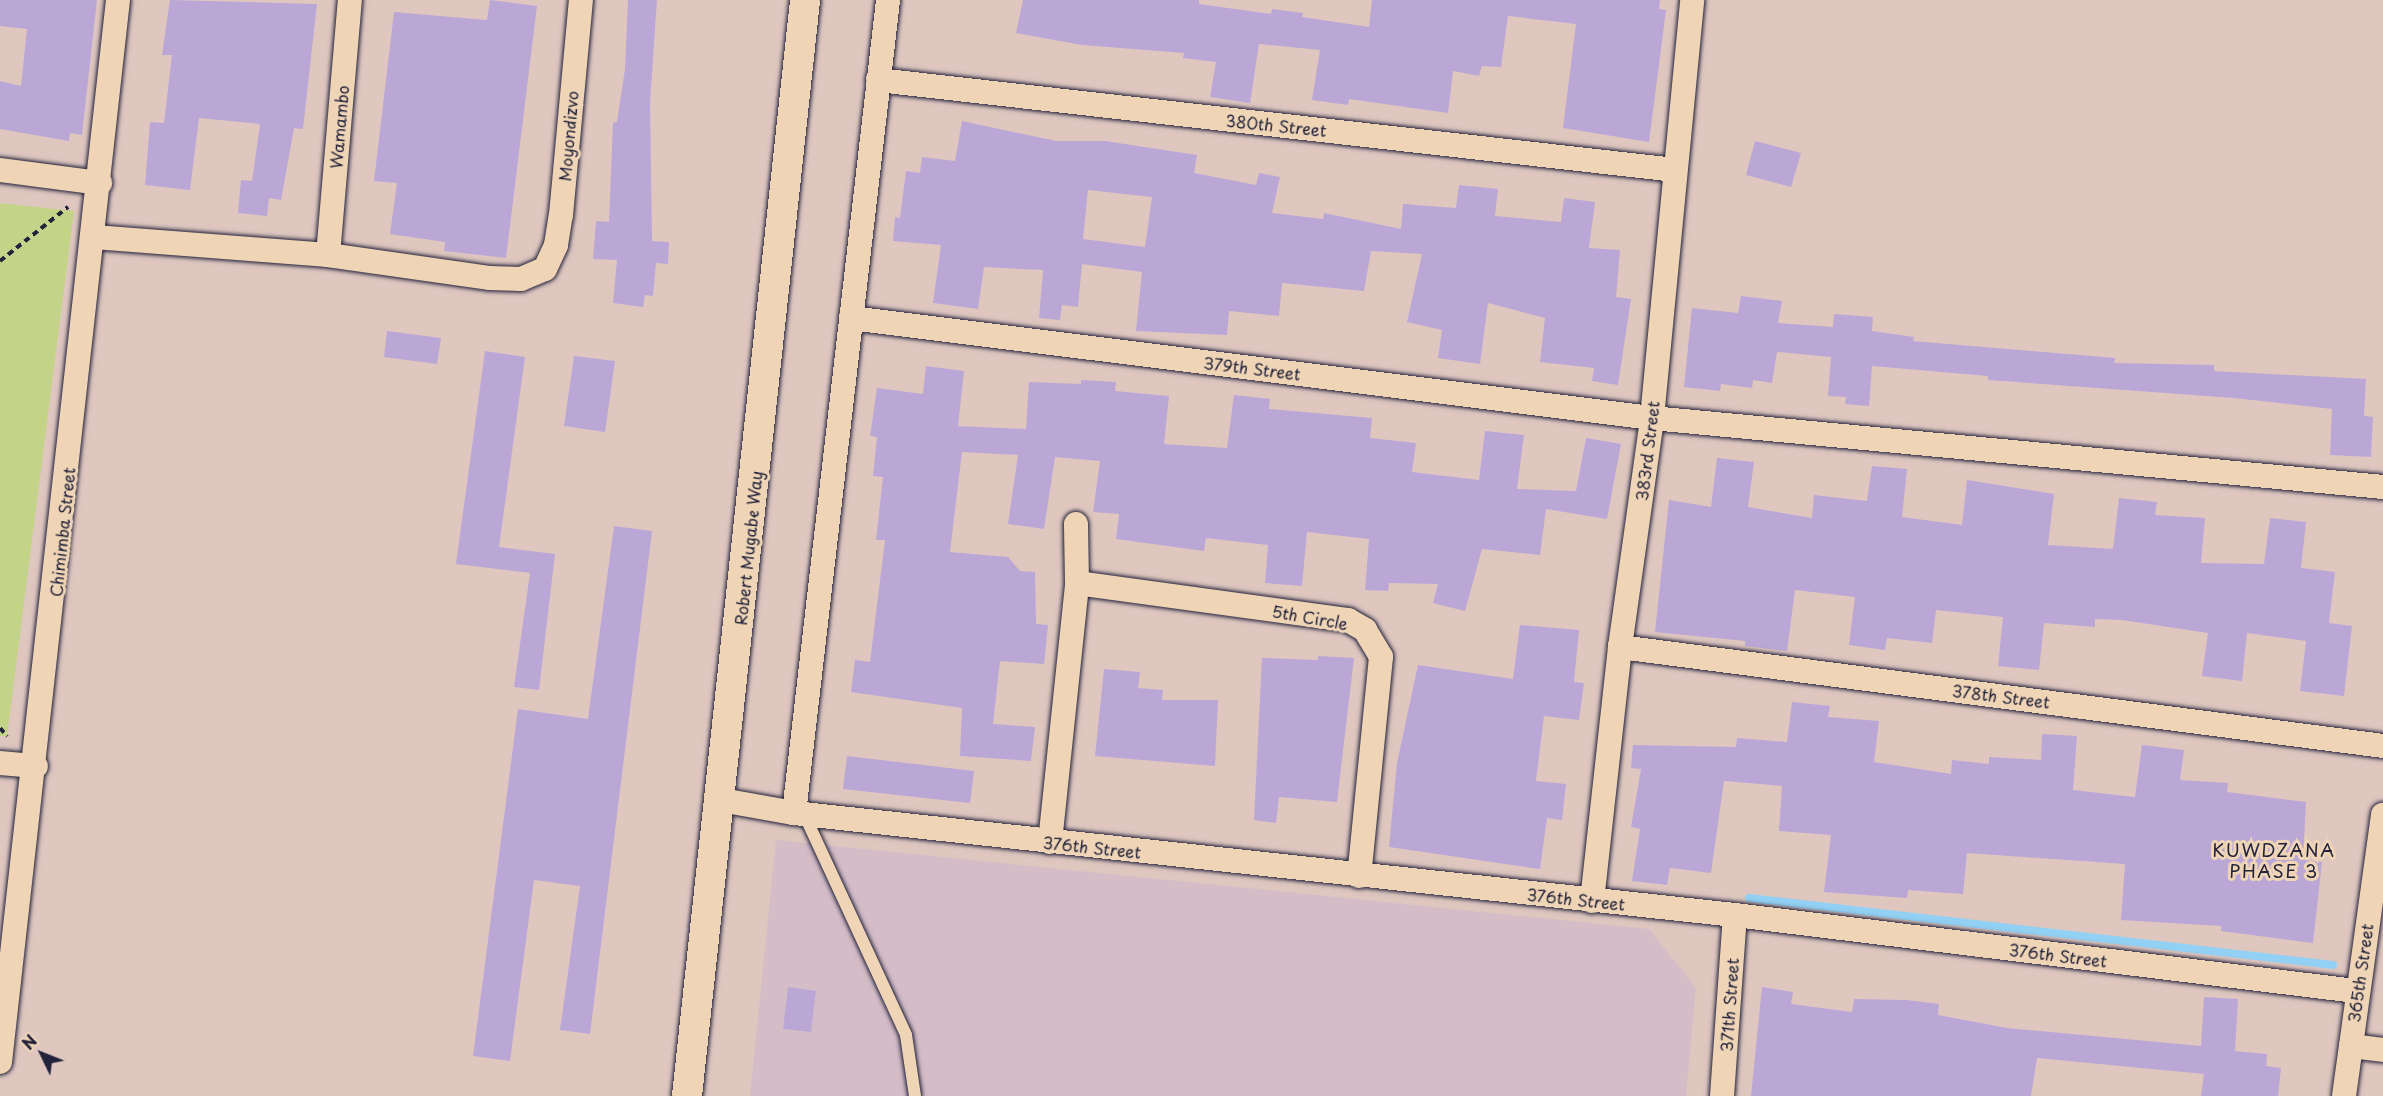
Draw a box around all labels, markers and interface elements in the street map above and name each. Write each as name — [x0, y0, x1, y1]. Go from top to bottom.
street label: Wamambo — [326, 84, 352, 170]
street label: Moyondizvo — [554, 90, 582, 182]
street label: 380th Street — [1224, 110, 1328, 140]
street label: 379th Street — [1202, 353, 1302, 383]
street label: 383rd Street — [1631, 400, 1663, 502]
street label: Chimimba Street — [46, 466, 78, 598]
street label: Robert Mugabe Way — [730, 469, 766, 627]
street label: 5th Circle — [1270, 601, 1350, 633]
street label: 378th Street — [1951, 680, 2051, 712]
street label: 376th Street — [1042, 832, 1142, 862]
district label: KUWDZANA PHASE 3 — [2212, 840, 2336, 882]
street label: 376th Street — [1526, 884, 1626, 914]
street label: 365th Street — [2344, 922, 2376, 1024]
street label: 376th Street — [2007, 939, 2109, 971]
street label: 371th Street — [1716, 957, 1742, 1053]
north arrow — [12, 1024, 72, 1084]
text: N — [16, 1029, 42, 1055]

